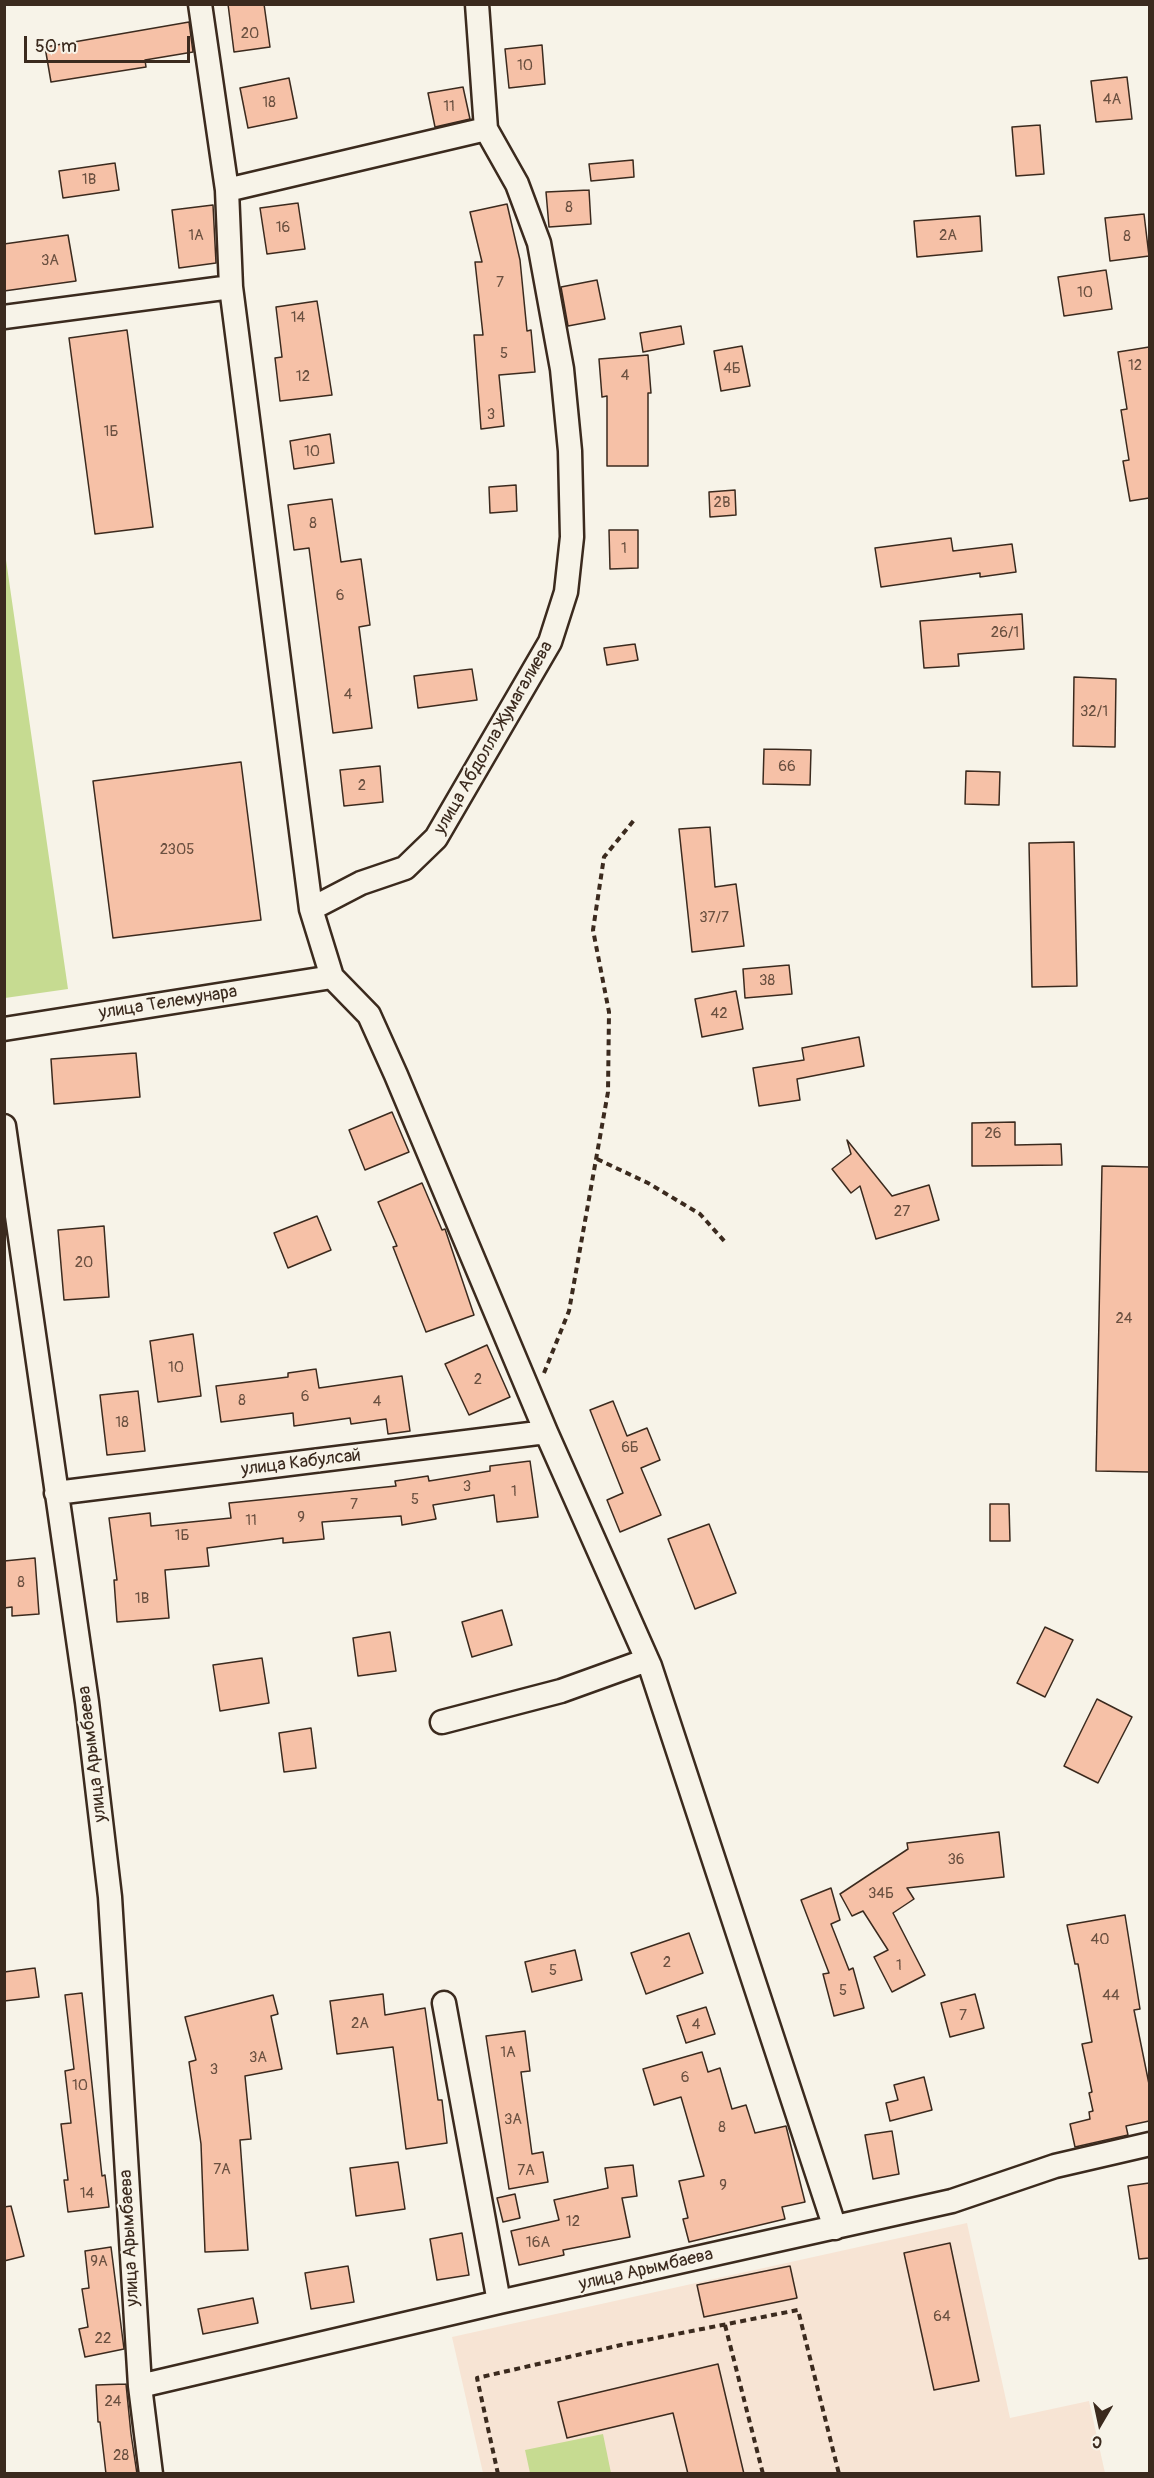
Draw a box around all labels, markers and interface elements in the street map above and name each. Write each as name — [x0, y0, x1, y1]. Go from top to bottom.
scale bar — [27, 24, 194, 62]
house number: 20 — [241, 25, 259, 43]
text: 50 m — [35, 35, 77, 58]
house number: 10 — [517, 57, 533, 75]
house number: 4А — [1103, 91, 1121, 109]
house number: 18 — [262, 94, 276, 112]
house number: 11 — [443, 98, 455, 116]
house number: 1В — [82, 171, 96, 189]
house number: 8 — [565, 199, 573, 217]
house number: 16 — [276, 219, 290, 237]
house number: 1А — [188, 227, 204, 245]
house number: 2А — [939, 227, 957, 245]
house number: 8 — [1123, 228, 1131, 246]
house number: 3А — [41, 252, 59, 270]
house number: 7 — [496, 274, 504, 292]
house number: 10 — [1077, 284, 1093, 302]
house number: 14 — [291, 309, 305, 327]
house number: 5 — [500, 345, 508, 363]
house number: 12 — [1128, 357, 1142, 375]
house number: 4Б — [723, 360, 741, 378]
house number: 4 — [621, 367, 629, 385]
house number: 12 — [296, 368, 310, 386]
house number: 3 — [487, 406, 495, 424]
house number: 1Б — [104, 423, 118, 441]
house number: 10 — [304, 443, 320, 461]
house number: 2В — [714, 494, 730, 512]
house number: 8 — [309, 515, 317, 533]
house number: 1 — [621, 540, 627, 558]
house number: 6 — [336, 587, 344, 605]
house number: 26/1 — [991, 624, 1019, 642]
street label: улица Абдолла Жумагалиева — [430, 638, 558, 838]
house number: 4 — [344, 686, 352, 704]
house number: 32/1 — [1080, 703, 1108, 721]
house number: 66 — [778, 758, 796, 776]
house number: 2 — [358, 777, 366, 795]
house number: 2305 — [160, 841, 194, 859]
house number: 37/7 — [699, 909, 729, 927]
house number: 38 — [759, 972, 775, 990]
street label: улица Телемунара — [97, 981, 239, 1025]
house number: 42 — [710, 1005, 728, 1023]
house number: 26 — [984, 1125, 1002, 1143]
house number: 27 — [894, 1203, 910, 1221]
house number: 20 — [75, 1254, 93, 1272]
house number: 24 — [1115, 1310, 1133, 1328]
house number: 10 — [168, 1359, 184, 1377]
house number: 2 — [474, 1371, 482, 1389]
house number: 6 — [301, 1388, 309, 1406]
house number: 8 — [238, 1392, 246, 1410]
house number: 4 — [373, 1393, 381, 1411]
house number: 18 — [115, 1414, 129, 1432]
house number: 6Б — [621, 1439, 639, 1457]
street label: улица Кабулсай — [240, 1445, 362, 1481]
house number: 3 — [463, 1478, 471, 1496]
house number: 1 — [511, 1483, 517, 1501]
house number: 5 — [411, 1491, 419, 1509]
house number: 7 — [350, 1496, 358, 1514]
house number: 9 — [297, 1509, 305, 1527]
house number: 11 — [245, 1512, 257, 1530]
house number: 1Б — [175, 1527, 189, 1545]
house number: 8 — [17, 1574, 25, 1592]
house number: 1В — [135, 1590, 149, 1608]
street label: улица Арымбаева — [74, 1685, 112, 1823]
house number: 36 — [947, 1851, 965, 1869]
house number: 34Б — [868, 1885, 894, 1903]
house number: 40 — [1091, 1931, 1109, 1949]
house number: 2 — [663, 1954, 671, 1972]
house number: 1 — [896, 1957, 902, 1975]
house number: 5 — [549, 1962, 557, 1980]
house number: 5 — [839, 1982, 847, 2000]
house number: 44 — [1102, 1987, 1120, 2005]
house number: 7 — [959, 2007, 967, 2025]
house number: 2А — [351, 2015, 369, 2033]
house number: 4 — [692, 2016, 700, 2034]
house number: 1А — [500, 2044, 516, 2062]
house number: 3А — [249, 2049, 267, 2067]
house number: 3 — [210, 2061, 218, 2079]
house number: 6 — [681, 2069, 689, 2087]
house number: 10 — [72, 2077, 88, 2095]
house number: 3А — [504, 2111, 522, 2129]
house number: 8 — [718, 2119, 726, 2137]
house number: 7А — [213, 2161, 231, 2179]
house number: 7А — [517, 2162, 535, 2180]
street label: улица Арымбаева — [116, 2169, 144, 2307]
house number: 9 — [719, 2177, 727, 2195]
house number: 14 — [80, 2185, 94, 2203]
house number: 12 — [566, 2213, 580, 2231]
house number: 16А — [526, 2234, 550, 2252]
street label: улица Арымбаева — [577, 2244, 715, 2296]
house number: 9А — [90, 2253, 108, 2271]
house number: 64 — [933, 2308, 951, 2326]
house number: 22 — [95, 2330, 111, 2348]
house number: 24 — [104, 2393, 122, 2411]
north arrow — [1070, 2394, 1130, 2454]
text: С — [1091, 2431, 1104, 2452]
house number: 28 — [113, 2447, 129, 2465]

